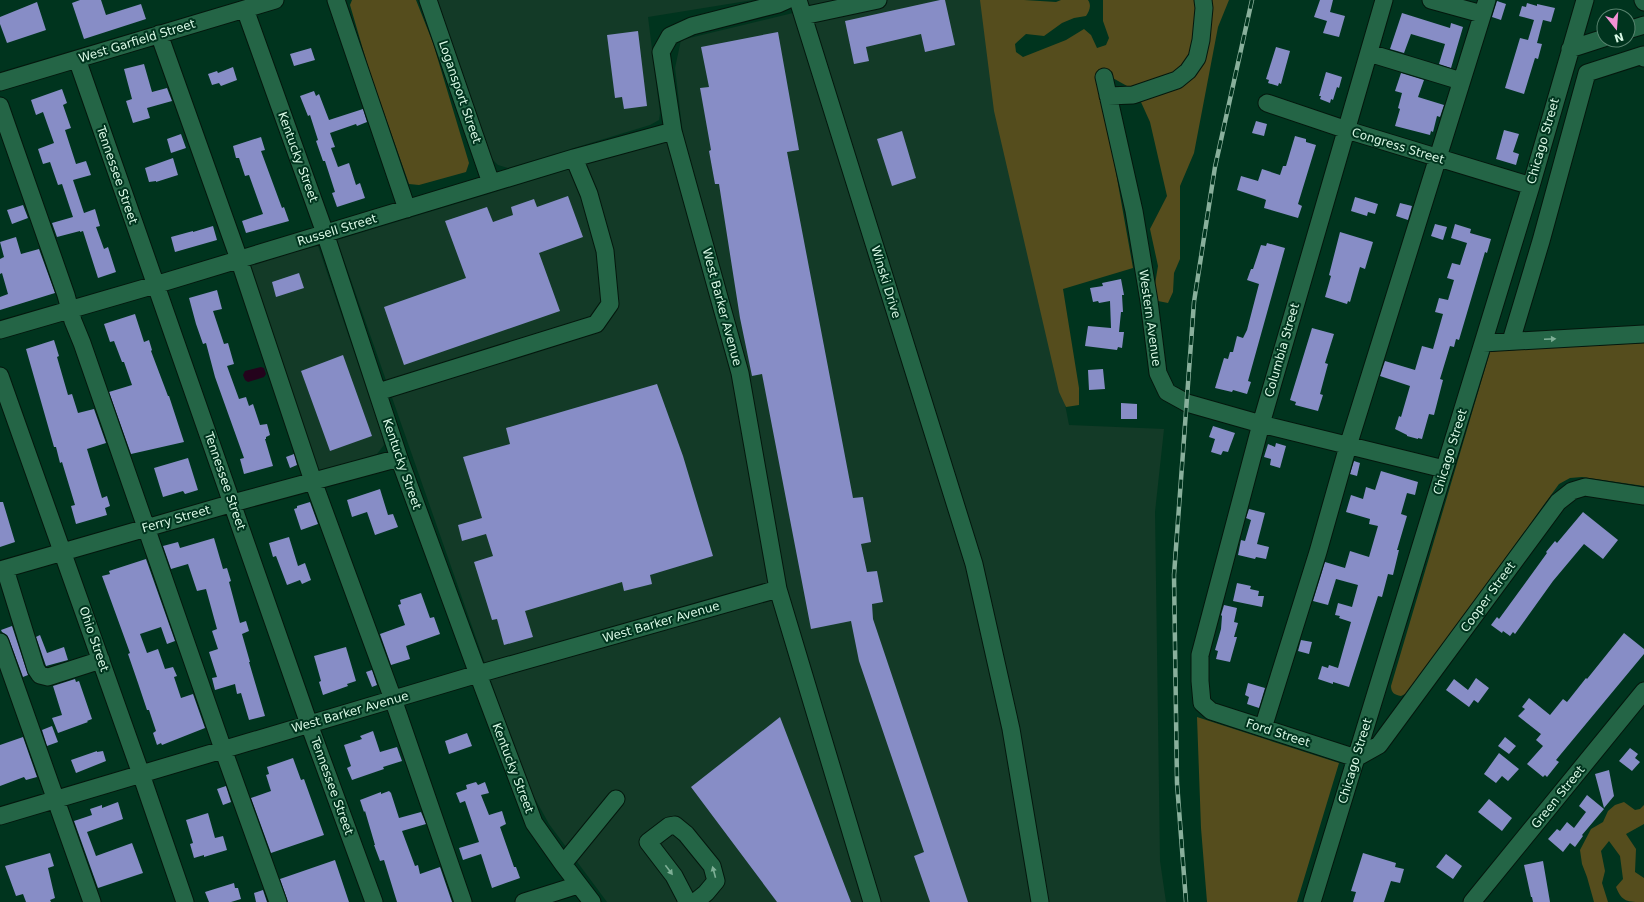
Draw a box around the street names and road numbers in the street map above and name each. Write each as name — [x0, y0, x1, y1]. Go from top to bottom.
street label: West Garfield Street — [77, 17, 197, 65]
street label: Logansport Street — [436, 39, 484, 145]
street label: Chicago Street — [1524, 96, 1562, 185]
street label: Kentucky Street — [275, 110, 321, 204]
street label: Tennessee Street — [93, 123, 140, 226]
street label: Congress Street — [1350, 125, 1446, 167]
street label: Russell Street — [296, 211, 379, 249]
street label: Winski Drive — [868, 244, 904, 320]
street label: West Barker Avenue — [700, 247, 744, 367]
street label: Western Avenue — [1136, 269, 1164, 367]
street label: Columbia Street — [1262, 301, 1302, 399]
street label: Chicago Street — [1430, 407, 1470, 496]
street label: Kentucky Street — [380, 417, 424, 511]
street label: Tennessee Street — [201, 429, 248, 532]
street label: Ferry Street — [140, 502, 212, 535]
street label: Cooper Street — [1458, 559, 1518, 635]
street label: West Barker Avenue — [601, 599, 721, 645]
street label: Ohio Street — [76, 605, 112, 674]
street label: West Barker Avenue — [290, 689, 410, 735]
street label: Ford Street — [1244, 716, 1312, 750]
street label: Chicago Street — [1335, 716, 1375, 805]
street label: Kentucky Street — [489, 721, 537, 815]
street label: Tennessee Street — [307, 734, 356, 837]
street label: Green Street — [1528, 763, 1588, 831]

